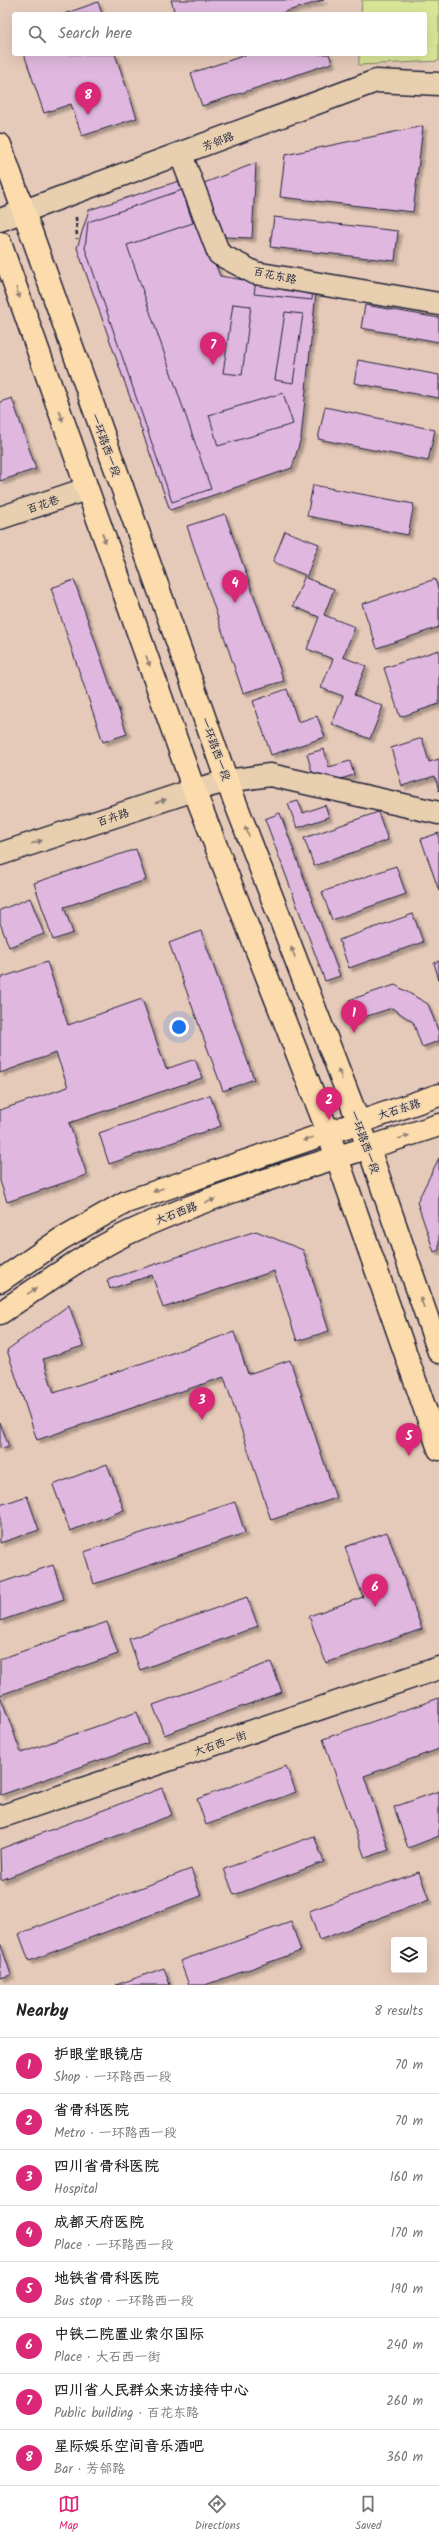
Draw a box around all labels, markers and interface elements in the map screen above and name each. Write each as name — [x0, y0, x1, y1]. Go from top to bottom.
search box — [12, 12, 427, 56]
text: Search here — [58, 22, 132, 46]
icon: search — [26, 23, 48, 45]
pin: 8 — [75, 82, 101, 115]
street label: 芳邻路 — [200, 128, 237, 156]
street label: 百花东路 — [251, 263, 298, 289]
one-way arrow — [15, 288, 21, 300]
pin: 7 — [200, 332, 226, 365]
one-way arrow — [58, 410, 64, 422]
street label: 一环路西一段 — [85, 411, 125, 479]
street label: 百花巷 — [25, 491, 62, 519]
one-way arrow — [101, 533, 107, 545]
pin: 4 — [222, 570, 248, 603]
one-way arrow — [145, 655, 151, 667]
street label: 一环路西一段 — [195, 715, 235, 783]
one-way arrow — [155, 798, 167, 804]
street label: 百卉路 — [95, 804, 132, 832]
one-way arrow — [243, 825, 249, 837]
one-way arrow — [31, 838, 43, 844]
one-way arrow — [290, 946, 296, 958]
pin: 1 — [341, 1000, 367, 1033]
your location — [169, 1017, 189, 1037]
one-way arrow — [336, 1067, 342, 1079]
pin: 2 — [316, 1087, 342, 1120]
street label: 大石东路 — [376, 1095, 423, 1125]
street label: 一环路西一段 — [344, 1108, 384, 1176]
one-way arrow — [398, 1134, 410, 1140]
one-way arrow — [301, 1136, 313, 1142]
one-way arrow — [152, 1187, 164, 1193]
one-way arrow — [204, 1197, 216, 1203]
street label: 大石西路 — [153, 1198, 200, 1230]
one-way arrow — [27, 1287, 38, 1295]
one-way arrow — [418, 1295, 424, 1307]
pin: 3 — [189, 1387, 215, 1420]
pin: 5 — [396, 1423, 422, 1456]
pin: 6 — [362, 1574, 388, 1607]
street label: 大石西一街 — [191, 1726, 250, 1761]
map controls — [391, 1937, 427, 1973]
button: layers — [391, 1937, 427, 1973]
text: Nearby — [16, 1998, 68, 2025]
text: 8 results — [374, 2001, 423, 2022]
text: 护眼堂眼镜店 — [54, 2043, 144, 2067]
text: 1 — [27, 2055, 31, 2076]
text: 70 m — [395, 2055, 423, 2076]
text: Shop · 一环路西一段 — [54, 2067, 171, 2088]
text: 省骨科医院 — [54, 2099, 129, 2123]
text: 2 — [25, 2111, 33, 2132]
text: 70 m — [395, 2111, 423, 2132]
text: Metro · 一环路西一段 — [54, 2123, 177, 2144]
text: 四川省骨科医院 — [54, 2155, 159, 2179]
text: 3 — [25, 2167, 33, 2188]
text: 160 m — [390, 2167, 423, 2188]
text: Hospital — [54, 2179, 98, 2200]
text: 成都天府医院 — [54, 2211, 144, 2235]
text: 4 — [25, 2223, 33, 2244]
text: 170 m — [391, 2223, 423, 2244]
text: Place · 一环路西一段 — [54, 2235, 173, 2256]
text: 地铁省骨科医院 — [54, 2267, 159, 2291]
text: 5 — [26, 2279, 32, 2300]
text: 190 m — [391, 2279, 423, 2300]
text: Bus stop · 一环路西一段 — [54, 2291, 193, 2312]
text: 中铁二院置业索尔国际 — [54, 2323, 204, 2347]
text: 6 — [25, 2335, 33, 2356]
text: 240 m — [386, 2335, 423, 2356]
text: Place · 大石西一街 — [54, 2347, 160, 2368]
text: 四川省人民群众来访接待中心 — [54, 2379, 249, 2403]
text: 7 — [26, 2391, 32, 2412]
text: 260 m — [386, 2391, 423, 2412]
text: Public building · 百花东路 — [54, 2403, 199, 2424]
text: 星际娱乐空间音乐酒吧 — [54, 2435, 204, 2459]
text: 8 — [25, 2447, 33, 2468]
text: 360 m — [386, 2447, 423, 2468]
text: Bar · 芳邻路 — [54, 2459, 125, 2480]
tab: Map — [58, 2493, 80, 2535]
tab: Directions — [195, 2493, 240, 2535]
tab: Saved — [355, 2493, 381, 2535]

